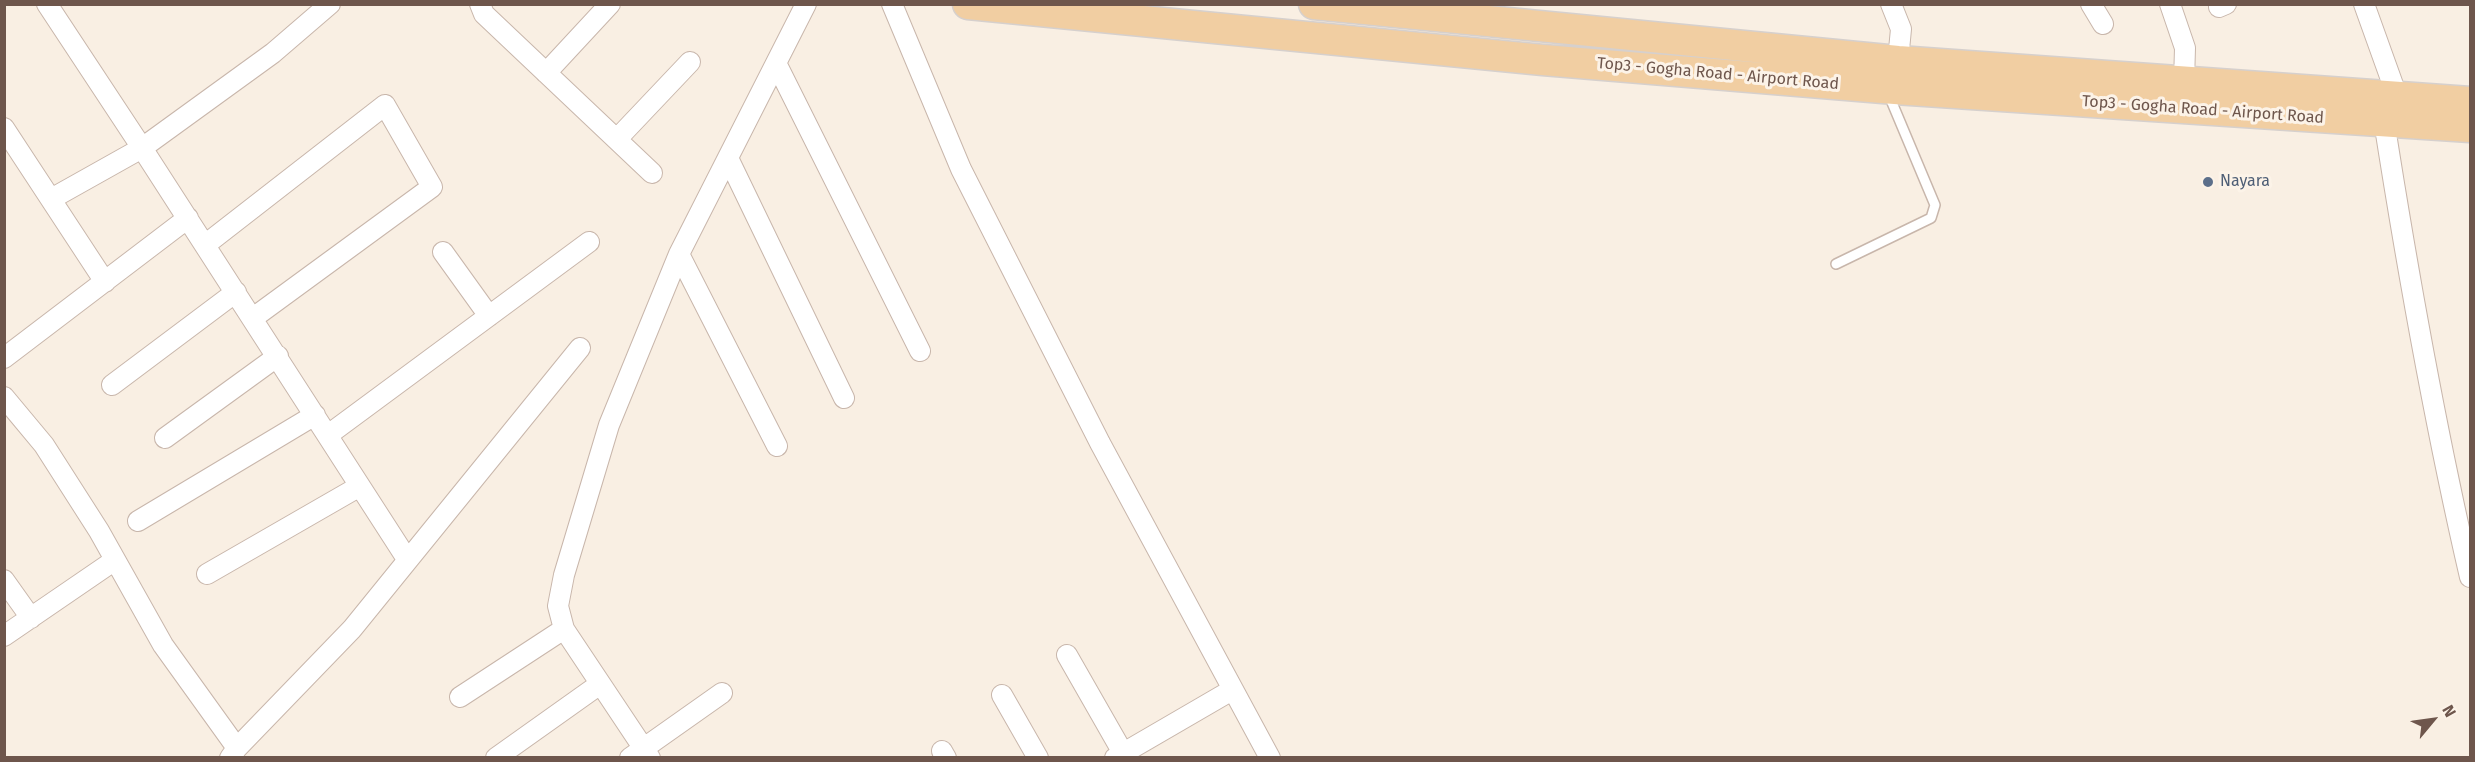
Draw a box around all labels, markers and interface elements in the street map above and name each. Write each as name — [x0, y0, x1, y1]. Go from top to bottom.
street label: Top3 - Gogha Road - Airport Road — [1596, 54, 1840, 94]
street label: Top3 - Gogha Road - Airport Road — [2081, 92, 2325, 128]
place label: Nayara — [2220, 172, 2270, 192]
marker: Nayara — [2201, 175, 2215, 189]
north arrow — [2403, 690, 2463, 750]
text: N — [2438, 702, 2460, 720]

